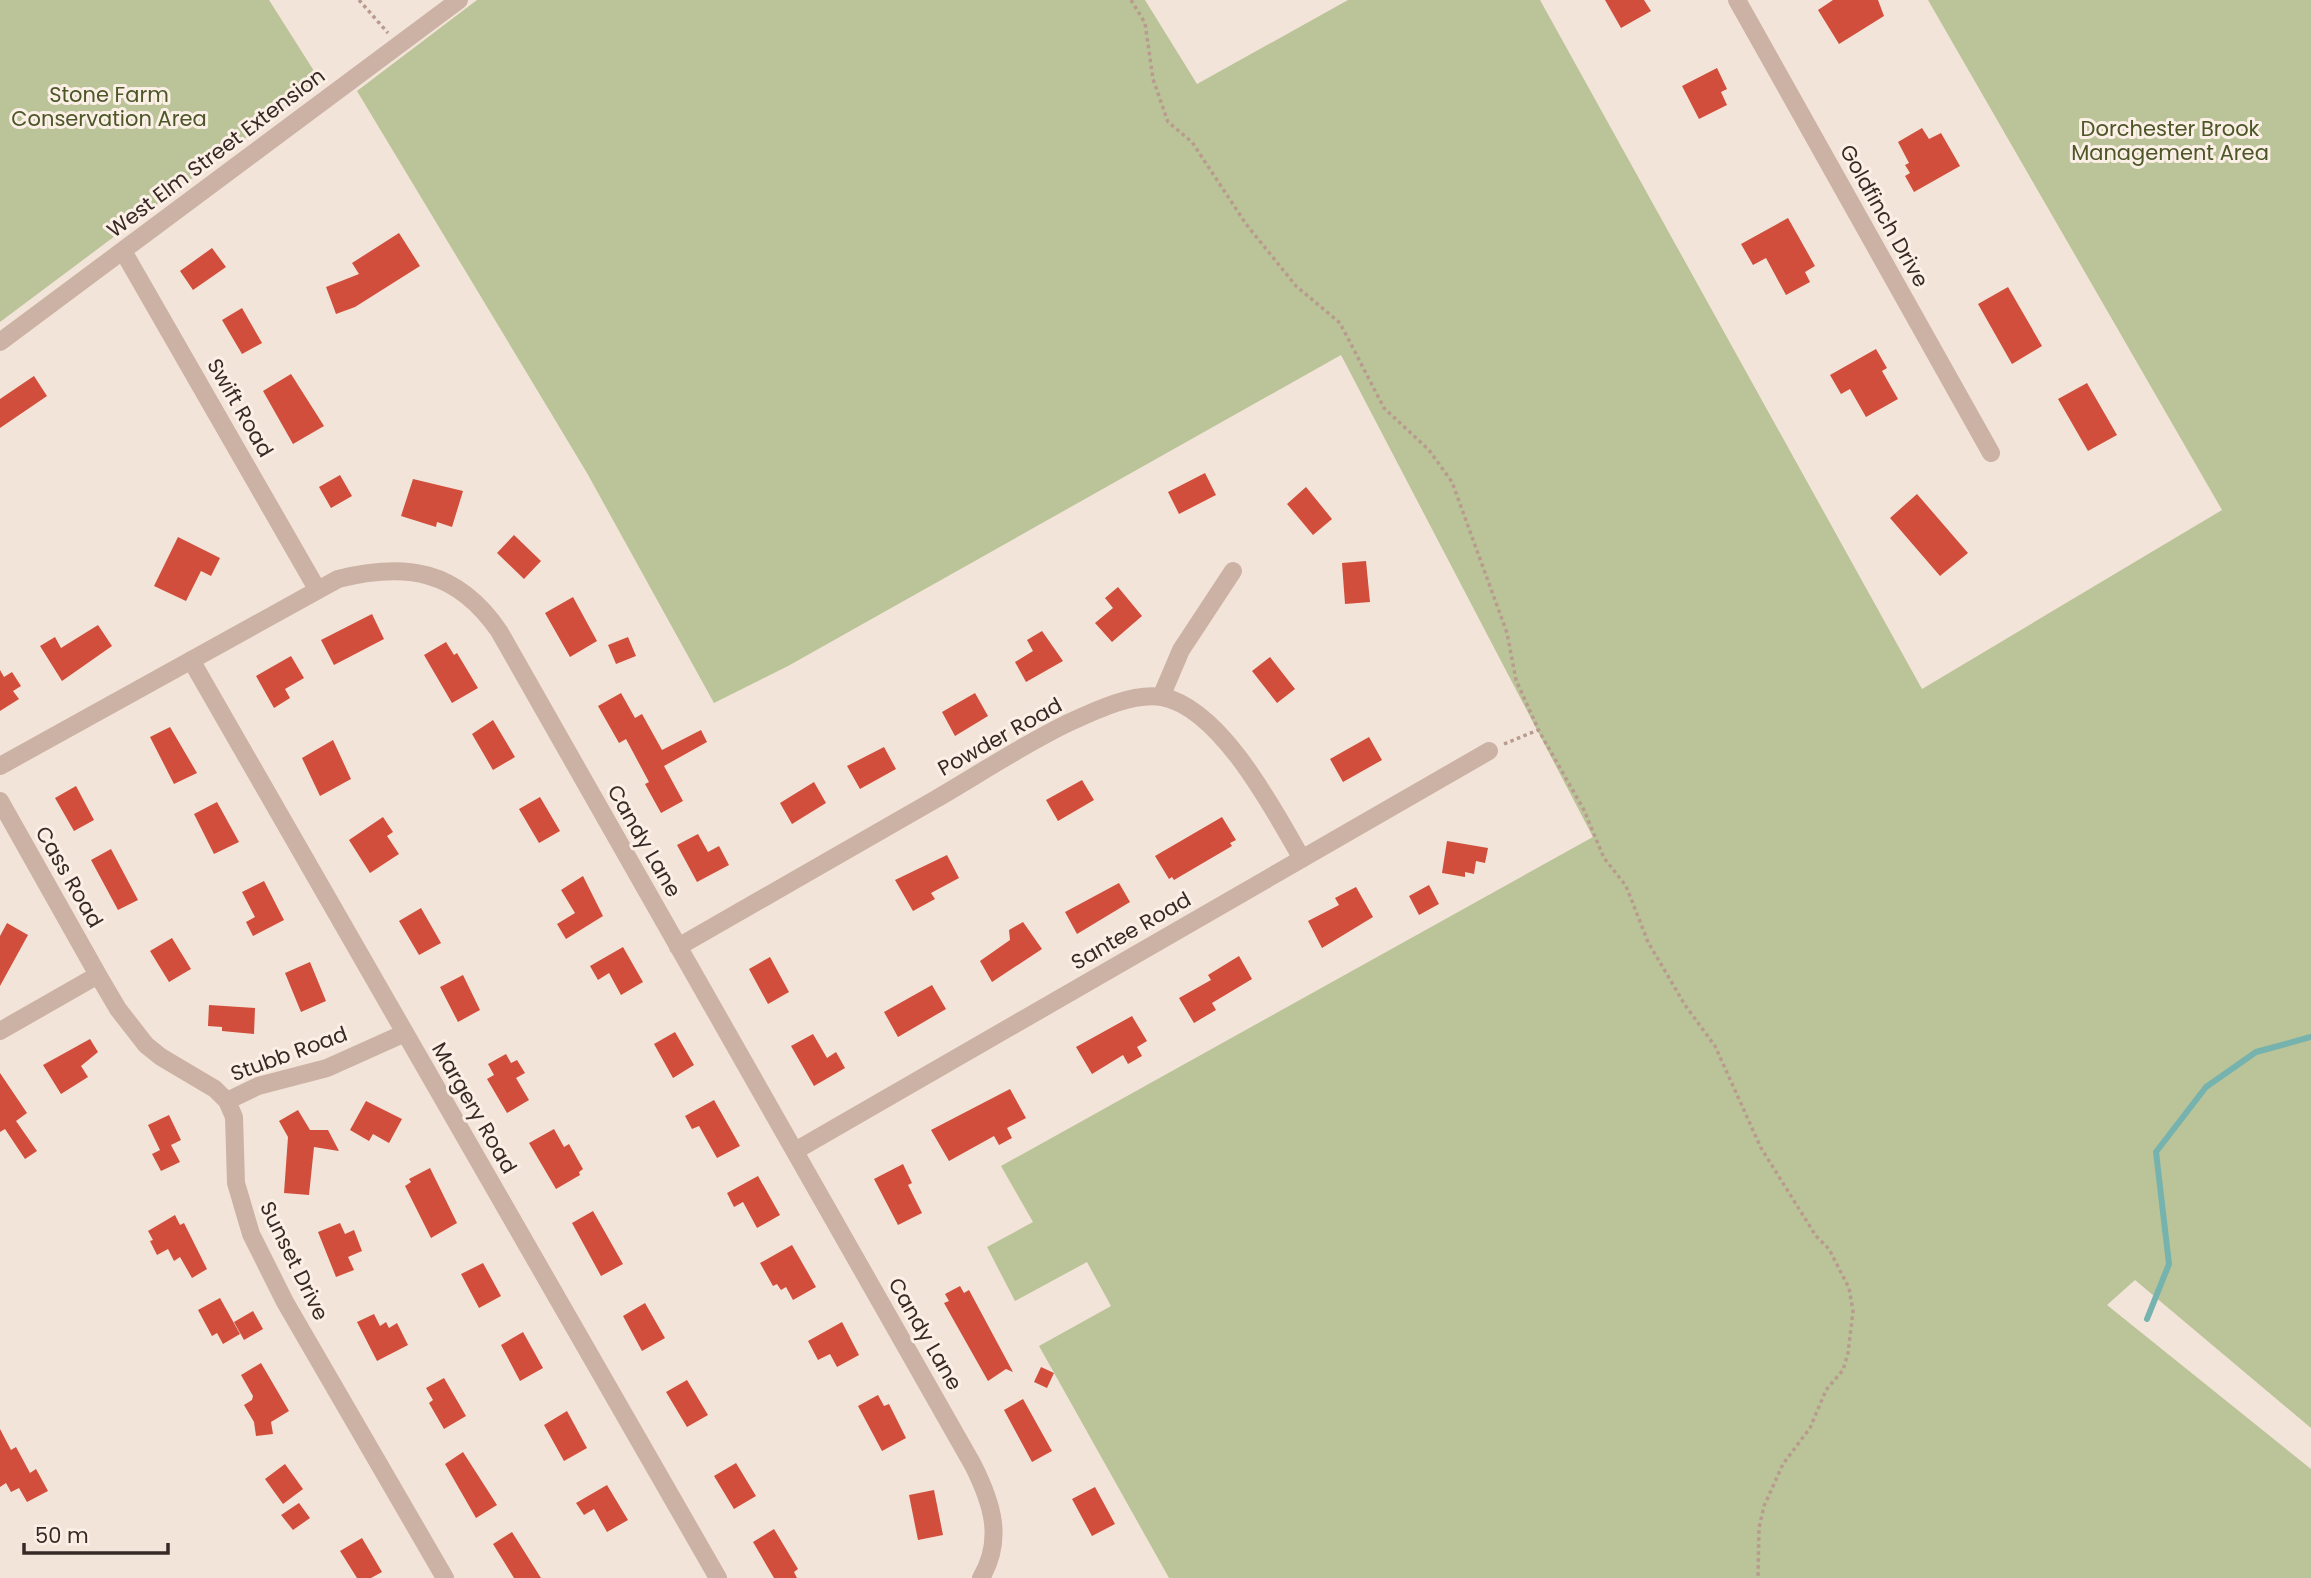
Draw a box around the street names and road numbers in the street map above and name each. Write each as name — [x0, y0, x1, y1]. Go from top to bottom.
street label: West Elm Street Extension — [101, 61, 331, 244]
street label: Goldfinch Drive — [1833, 139, 1936, 292]
street label: Swift Road — [201, 353, 280, 462]
street label: Powder Road — [932, 690, 1067, 783]
street label: Candy Lane — [601, 779, 688, 902]
street label: Cass Road — [29, 821, 110, 933]
street label: Santee Road — [1066, 885, 1196, 977]
street label: Stubb Road — [227, 1019, 351, 1088]
street label: Margery Road — [425, 1037, 524, 1179]
street label: Sunset Drive — [253, 1196, 336, 1325]
street label: Candy Lane — [882, 1272, 969, 1395]

